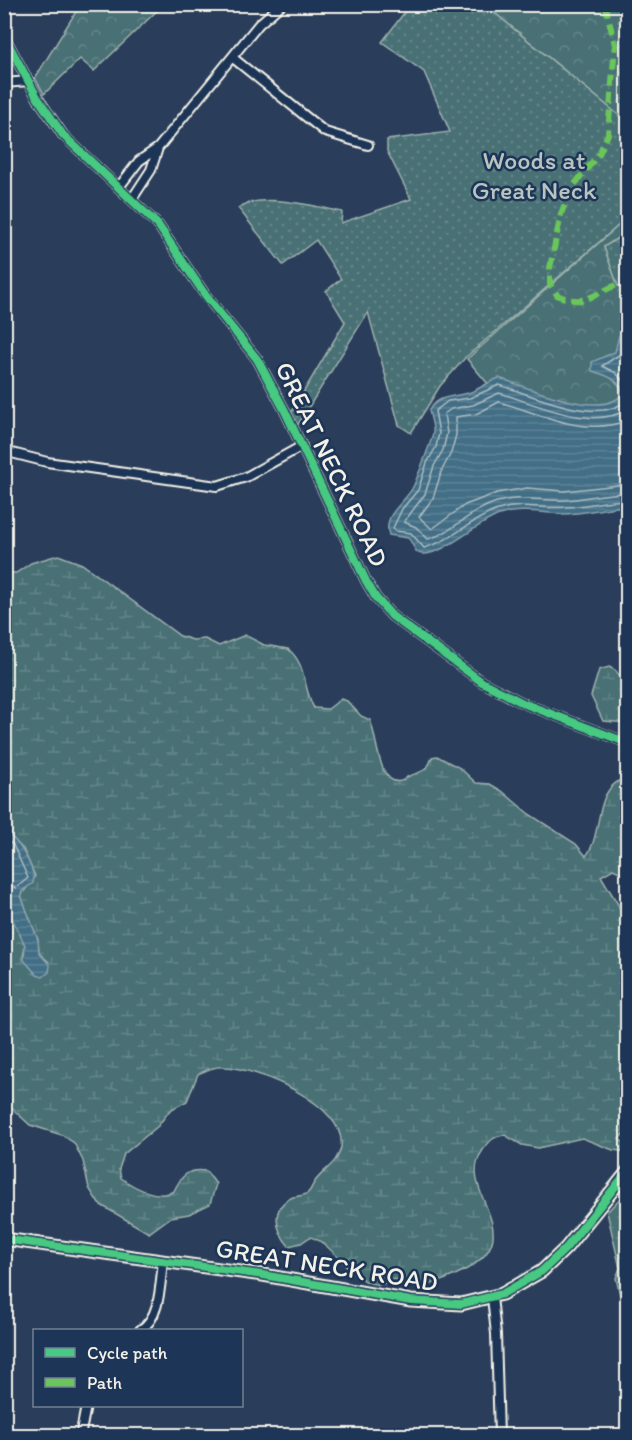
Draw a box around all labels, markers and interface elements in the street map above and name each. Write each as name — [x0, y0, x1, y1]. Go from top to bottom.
park label: Woods at Great Neck — [472, 144, 597, 206]
street label: GREAT NECK ROAD — [268, 356, 396, 572]
street label: GREAT NECK ROAD — [214, 1232, 440, 1298]
legend — [33, 1329, 243, 1407]
text: Cycle path — [87, 1342, 168, 1364]
text: Path — [87, 1372, 122, 1394]

